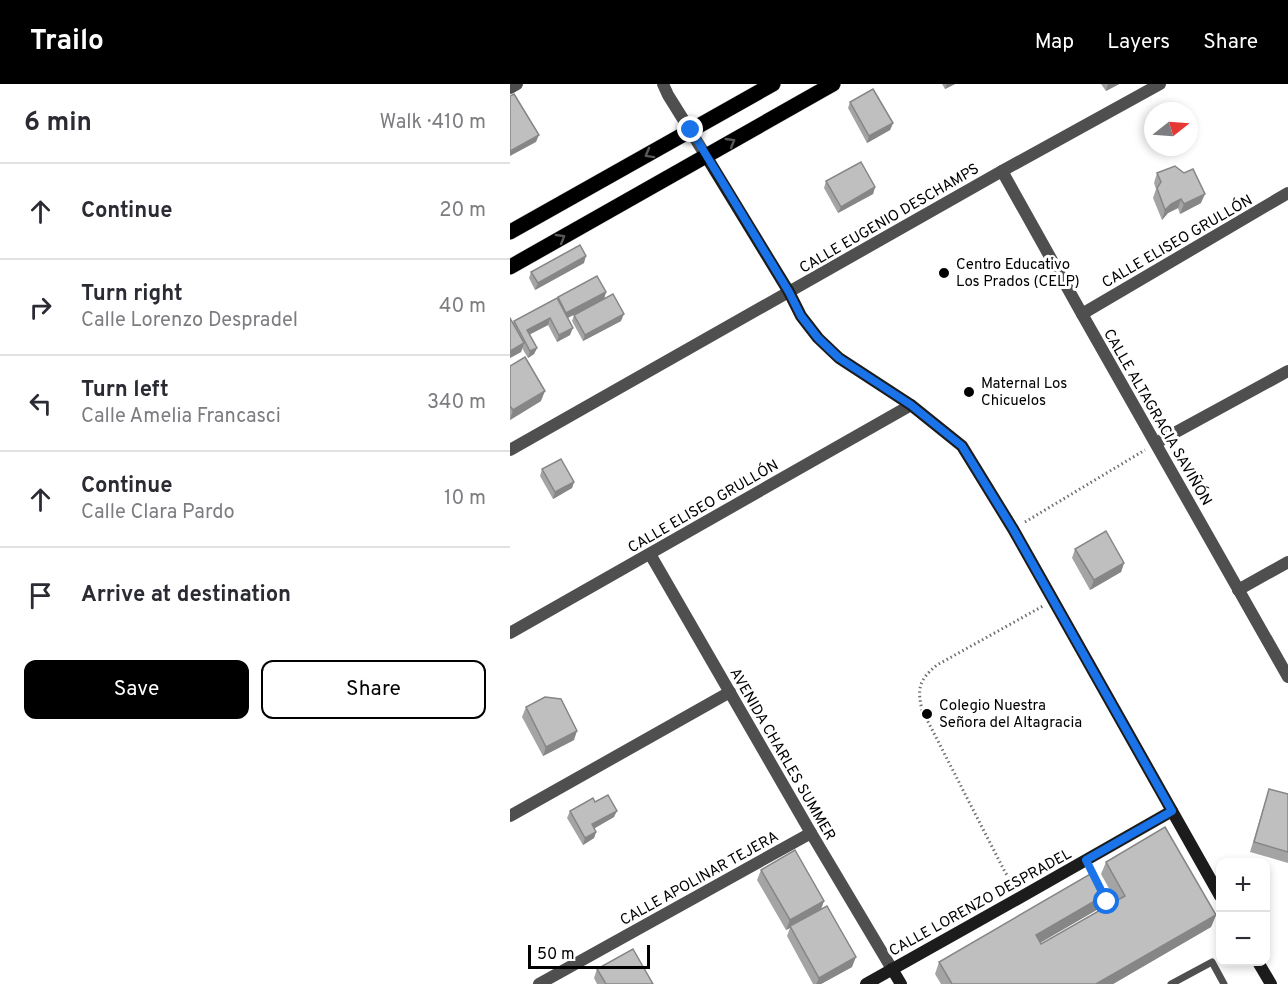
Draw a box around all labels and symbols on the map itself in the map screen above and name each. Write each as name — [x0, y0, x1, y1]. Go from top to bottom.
north arrow — [1144, 102, 1198, 156]
route end — [677, 116, 703, 142]
one-way arrow — [724, 138, 735, 149]
one-way arrow — [645, 147, 655, 158]
street label: CALLE EUGENIO DESCHAMPS — [797, 160, 983, 279]
street label: CALLE ELISEO GRULLÓN — [1098, 190, 1256, 293]
one-way arrow — [555, 234, 565, 246]
place label: Centro Educativo Los Prados (CELP) — [956, 256, 1080, 292]
marker: Centro Educativo Los Prados (CELP) — [937, 266, 951, 280]
street label: CALLE ALTAGRACIA SAVIÑÓN — [1098, 325, 1217, 510]
place label: Maternal Los Chicuelos — [981, 375, 1067, 411]
marker: Maternal Los Chicuelos — [962, 385, 976, 399]
street label: CALLE ELISEO GRULLÓN — [624, 455, 782, 558]
street label: AVENIDA CHARLES SUMMER — [724, 665, 839, 844]
place label: Colegio Nuestra Señora del Altagracia — [939, 697, 1082, 733]
marker: Colegio Nuestra Señora del Altagracia — [920, 707, 934, 721]
street label: CALLE APOLINAR TEJERA — [617, 828, 782, 931]
street label: CALLE LORENZO DESPRADEL — [886, 845, 1075, 961]
route start — [1093, 888, 1119, 914]
scale bar — [528, 942, 650, 970]

